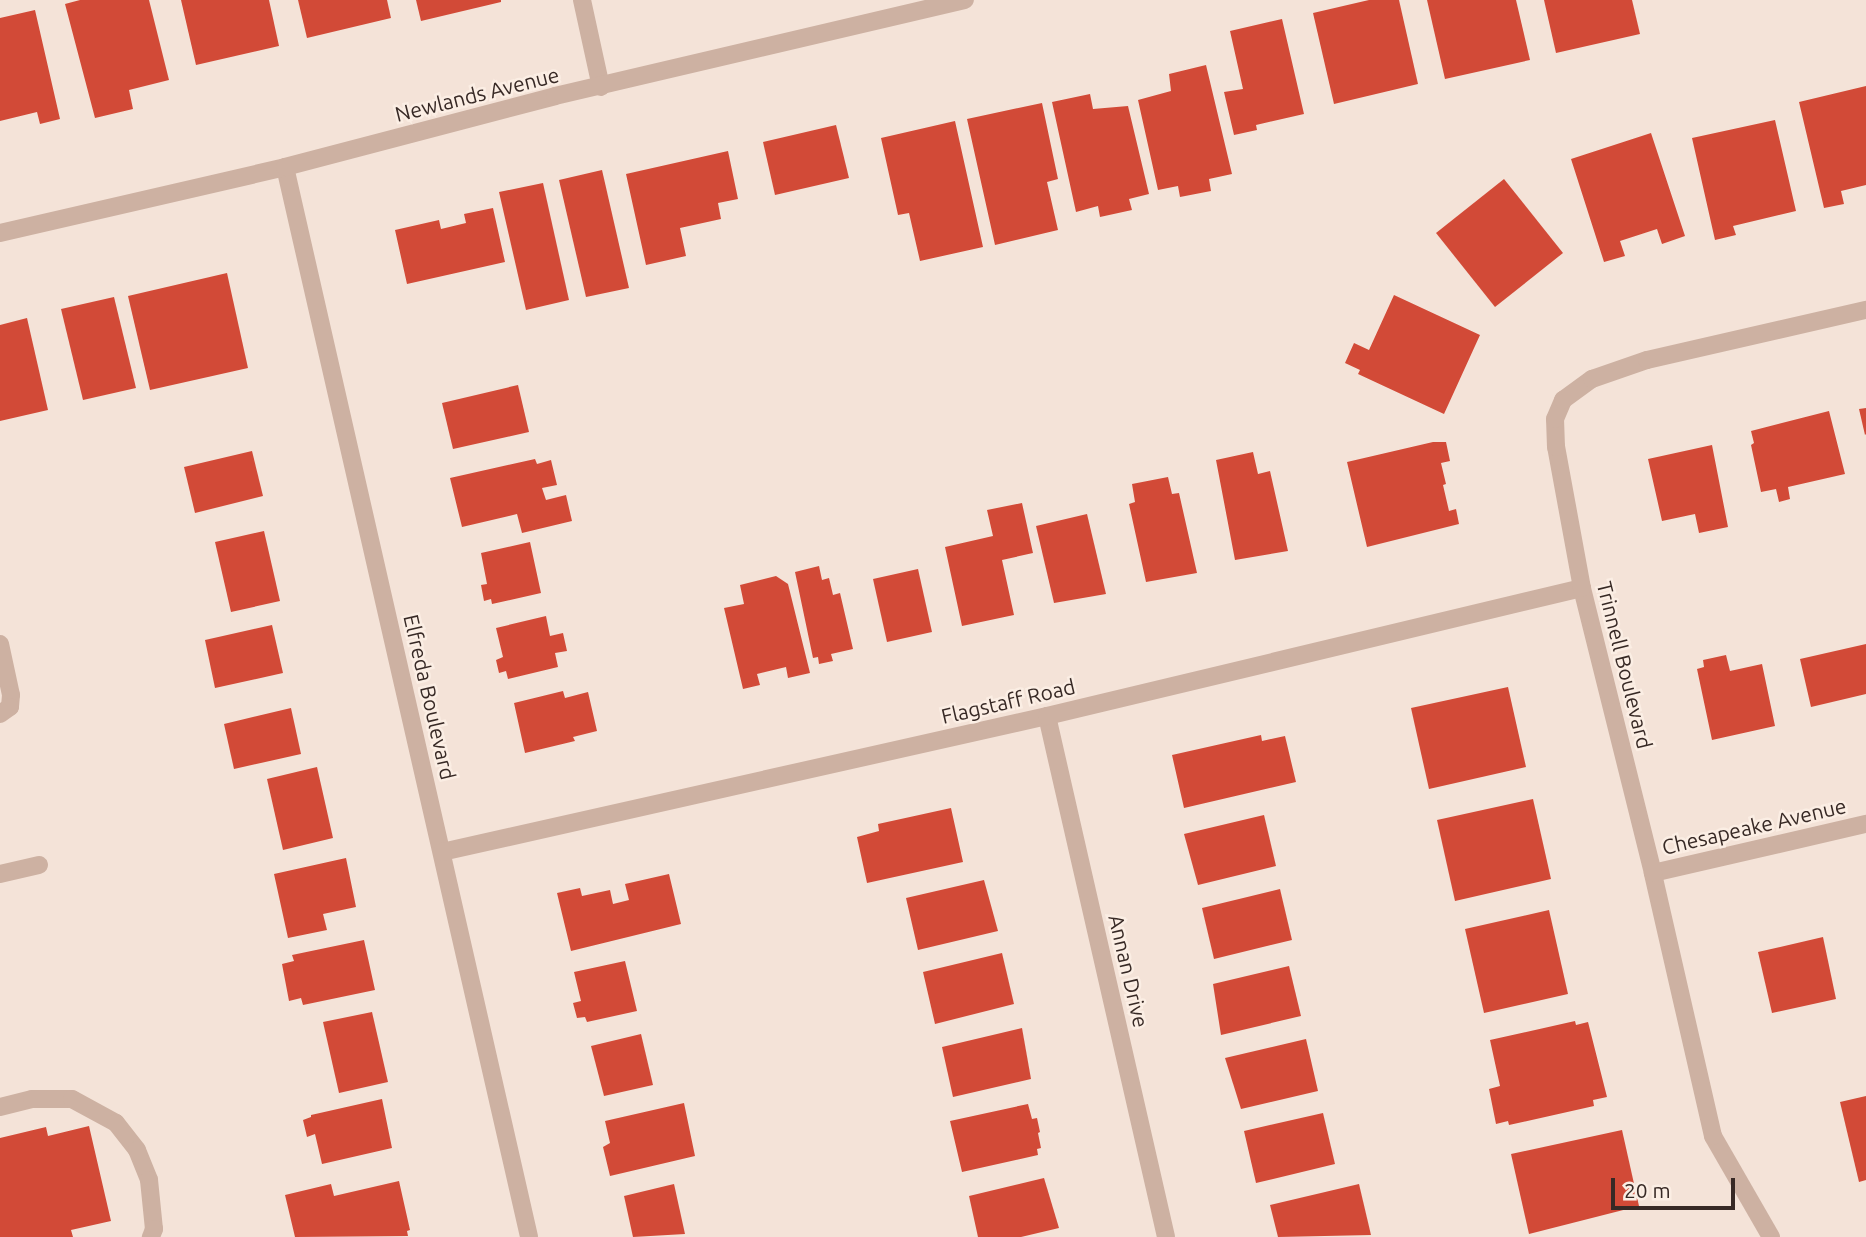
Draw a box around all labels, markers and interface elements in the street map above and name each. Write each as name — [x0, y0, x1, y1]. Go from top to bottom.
street label: Newlands Avenue — [392, 61, 562, 127]
street label: Trinnell Boulevard — [1592, 579, 1658, 751]
street label: Elfreda Boulevard — [399, 612, 461, 782]
street label: Flagstaff Road — [939, 673, 1077, 729]
street label: Chesapeake Avenue — [1659, 793, 1849, 859]
street label: Annan Drive — [1104, 912, 1154, 1030]
scale bar — [1614, 1164, 1738, 1208]
text: 20 m — [1624, 1178, 1671, 1202]

